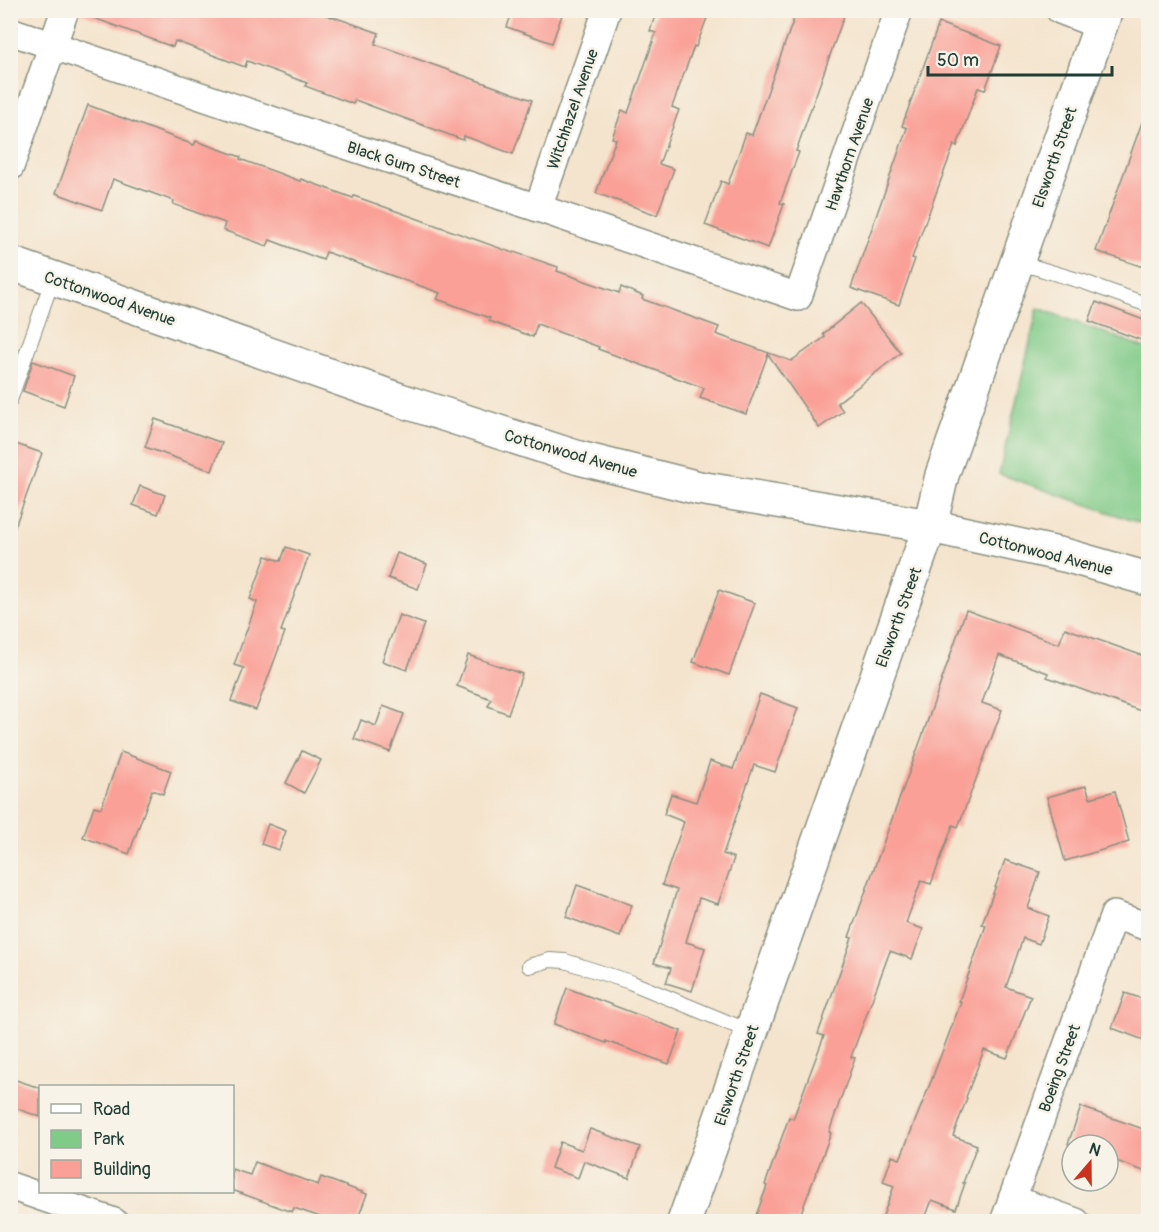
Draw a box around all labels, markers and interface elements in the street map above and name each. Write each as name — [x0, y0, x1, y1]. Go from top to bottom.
scale bar — [928, 39, 1112, 77]
street label: Witchhazel Avenue — [543, 46, 603, 172]
text: 50 m — [937, 49, 979, 72]
street label: Hawthorn Avenue — [821, 95, 879, 214]
street label: Elsworth Street — [1028, 104, 1082, 210]
street label: Black Gum Street — [345, 137, 463, 193]
street label: Cottonwood Avenue — [41, 267, 178, 331]
street label: Cottonwood Avenue — [502, 425, 640, 483]
street label: Cottonwood Avenue — [977, 528, 1115, 580]
street label: Elsworth Street — [872, 564, 927, 670]
street label: Boeing Street — [1035, 1021, 1085, 1115]
street label: Elsworth Street — [710, 1022, 764, 1128]
legend — [39, 1085, 234, 1193]
text: Road — [93, 1098, 130, 1121]
text: Park — [93, 1128, 125, 1151]
north arrow — [1060, 1133, 1120, 1193]
text: N — [1086, 1139, 1103, 1161]
text: Building — [93, 1158, 151, 1181]

